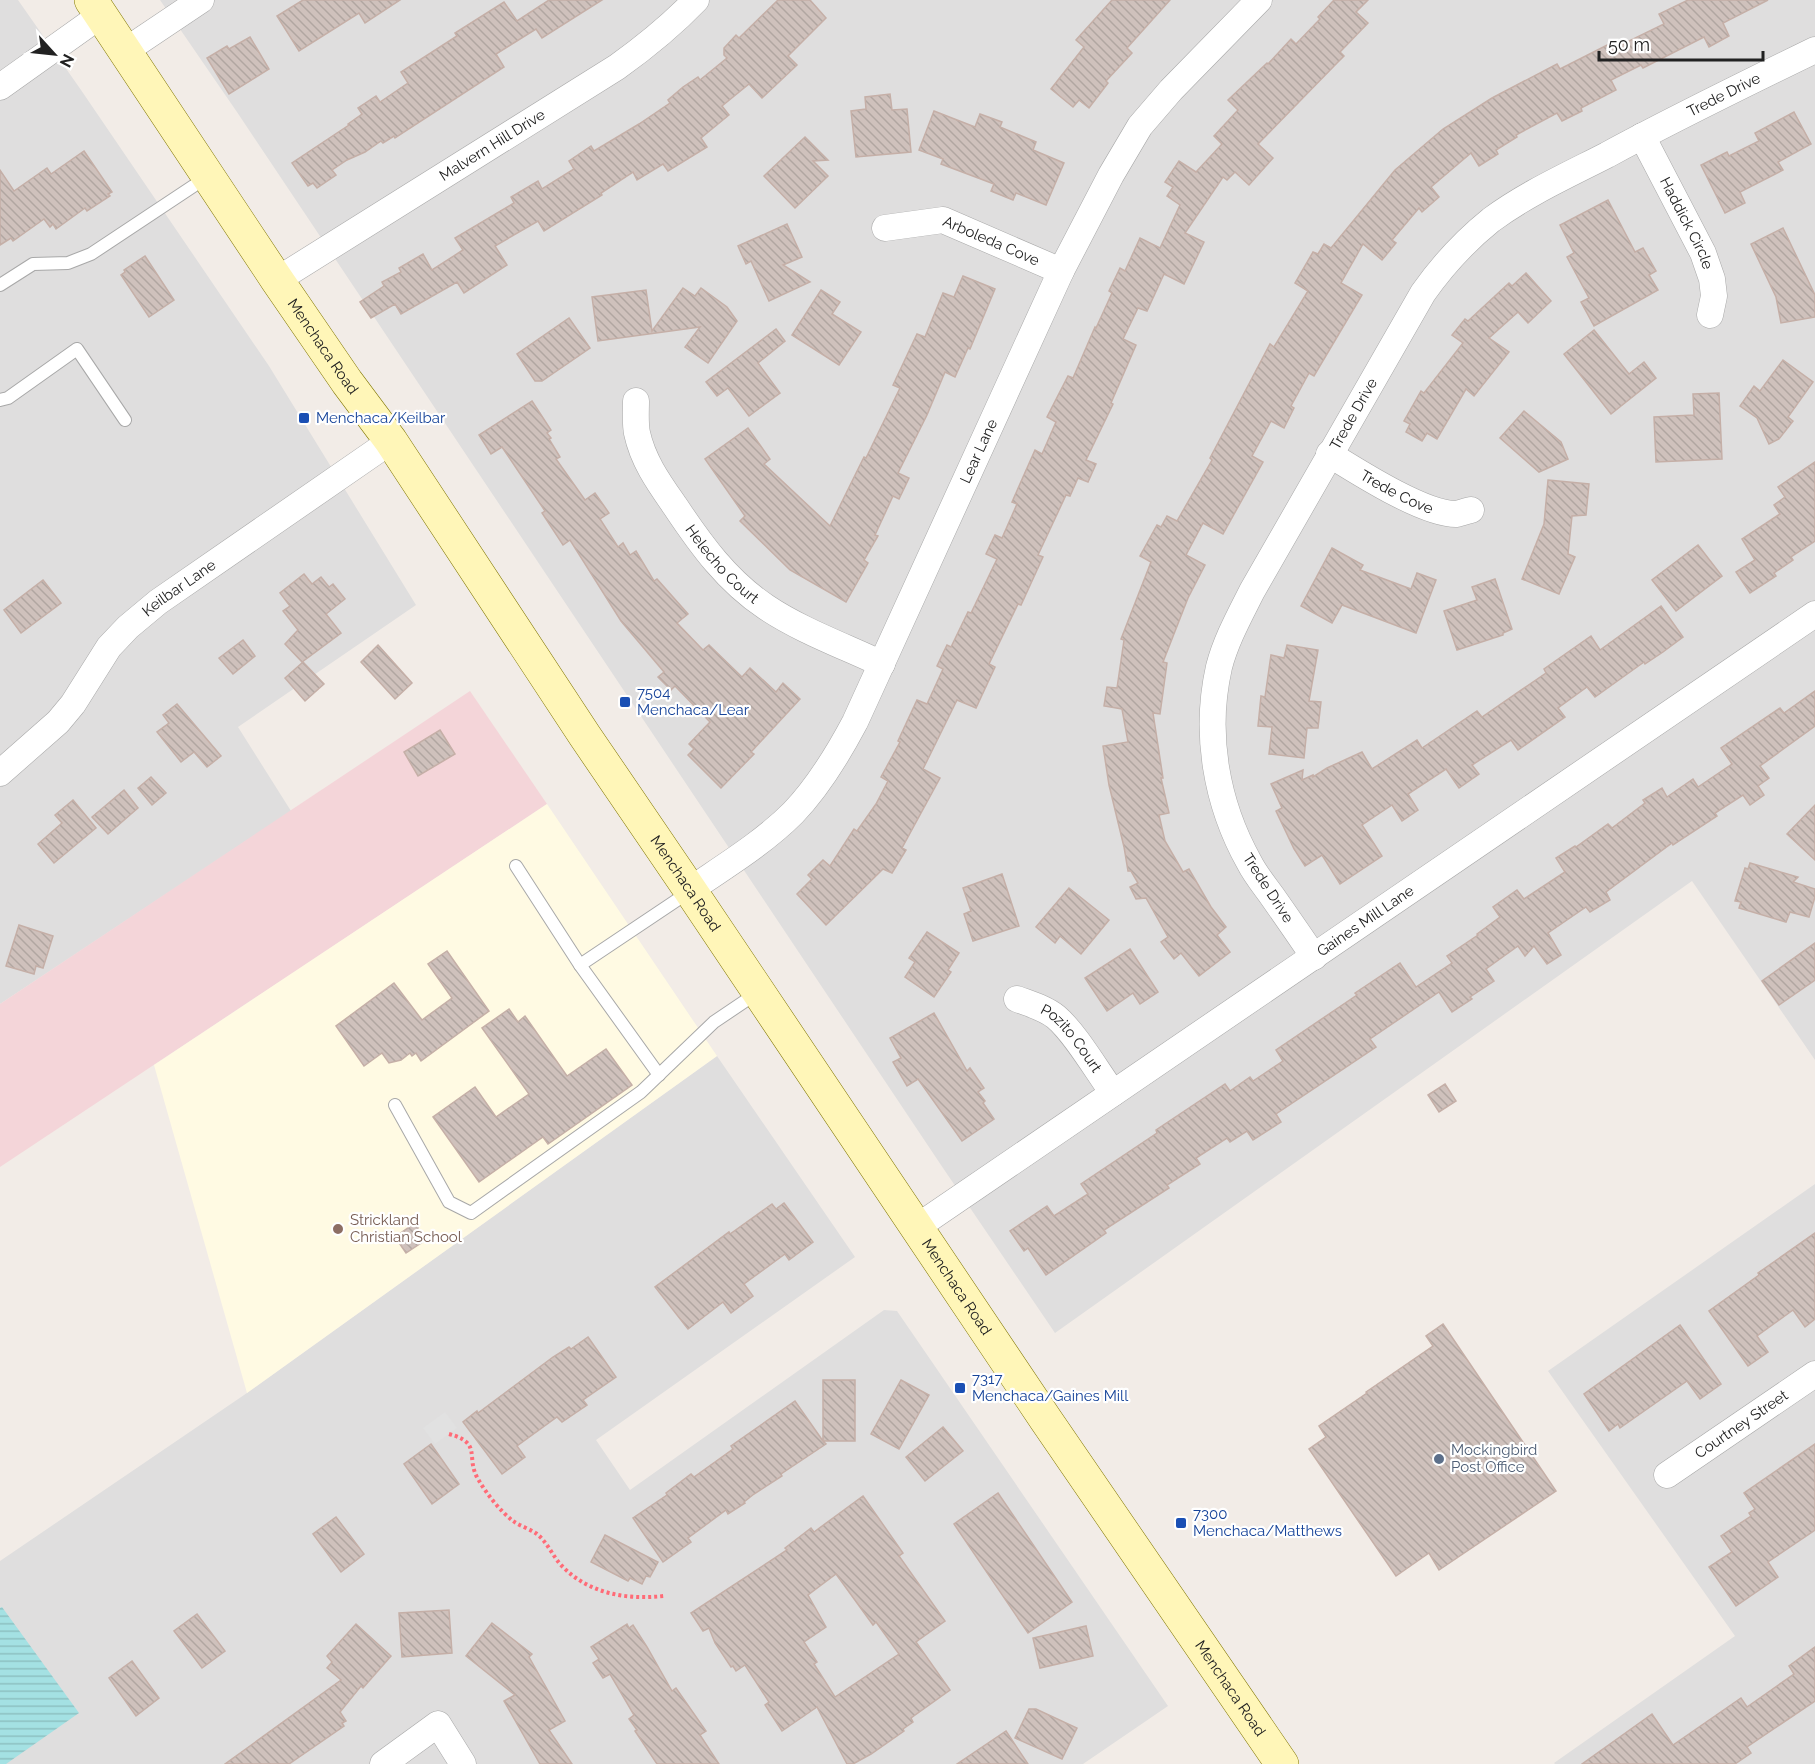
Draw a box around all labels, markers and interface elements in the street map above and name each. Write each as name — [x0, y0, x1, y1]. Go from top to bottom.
north arrow — [24, 24, 84, 84]
scale bar — [1599, 24, 1762, 62]
text: 50 m — [1608, 34, 1650, 55]
text: N — [56, 51, 78, 70]
street label: Trede Drive — [1684, 69, 1763, 121]
street label: Malvern Hill Drive — [436, 105, 549, 185]
street label: Haddick Circle — [1656, 174, 1717, 272]
street label: Arboleda Cove — [940, 212, 1042, 270]
street label: Menchaca Road — [284, 295, 362, 398]
street label: Trede Drive — [1326, 375, 1381, 453]
place label: Menchaca/Keilbar — [316, 409, 446, 427]
marker: Menchaca/Keilbar — [297, 411, 311, 425]
street label: Lear Lane — [956, 416, 1001, 486]
street label: Trede Cove — [1357, 466, 1436, 518]
street label: Helecho Court — [682, 521, 762, 608]
street label: Keilbar Lane — [139, 556, 219, 620]
place label: 7504 Menchaca/Lear — [637, 684, 750, 719]
marker: 7504 Menchaca/Lear — [618, 695, 632, 709]
street label: Menchaca Road — [647, 832, 724, 935]
street label: Trede Drive — [1239, 850, 1297, 926]
street label: Gaines Mill Lane — [1314, 881, 1418, 960]
street label: Pozito Court — [1038, 1000, 1105, 1076]
place label: Strickland Christian School — [350, 1211, 463, 1246]
marker: Strickland Christian School — [331, 1222, 345, 1236]
street label: Menchaca Road — [918, 1235, 995, 1338]
place label: 7317 Menchaca/Gaines Mill — [972, 1370, 1129, 1405]
marker: 7317 Menchaca/Gaines Mill — [953, 1381, 967, 1395]
street label: Courtney Street — [1691, 1386, 1791, 1462]
place label: Mockingbird Post Office — [1451, 1441, 1537, 1476]
marker: Mockingbird Post Office — [1432, 1452, 1446, 1466]
place label: 7300 Menchaca/Matthews — [1193, 1505, 1342, 1540]
marker: 7300 Menchaca/Matthews — [1174, 1516, 1188, 1530]
street label: Menchaca Road — [1191, 1637, 1269, 1740]

